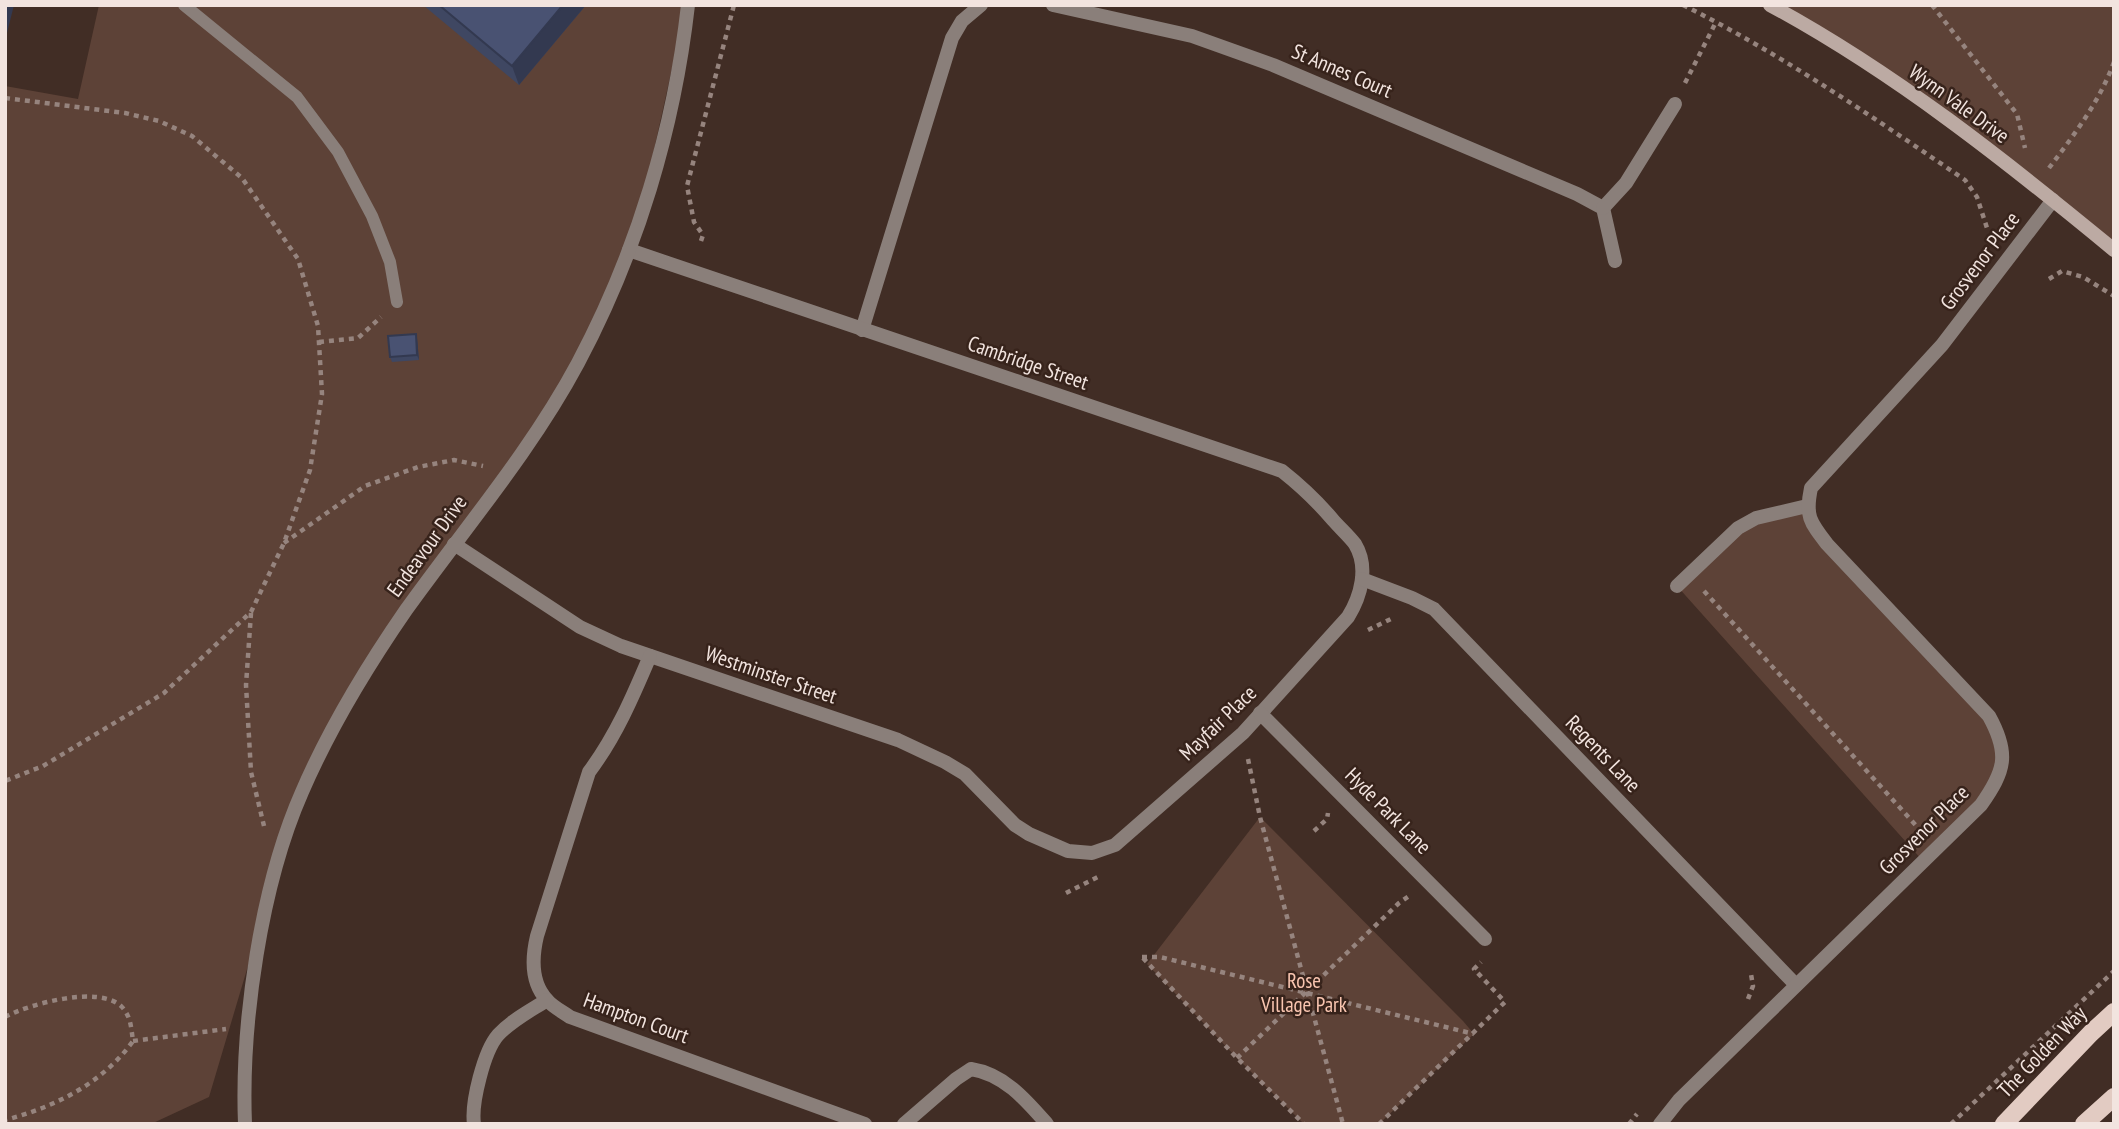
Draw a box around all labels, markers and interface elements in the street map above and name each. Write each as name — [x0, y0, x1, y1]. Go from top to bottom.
street label: St Annes Court — [1288, 37, 1397, 104]
street label: Wynn Vale Drive — [1904, 58, 2015, 149]
street label: Grosvenor Place — [1934, 206, 2025, 315]
street label: Cambridge Street — [964, 329, 1092, 396]
street label: Endeavour Drive — [381, 490, 473, 602]
street label: Westminster Street — [702, 639, 841, 710]
street label: Mayfair Place — [1173, 679, 1262, 766]
street label: Regents Lane — [1560, 709, 1647, 798]
street label: Hyde Park Lane — [1339, 762, 1437, 860]
street label: Grosvenor Place — [1873, 779, 1974, 880]
park label: Rose Village Park — [1260, 967, 1347, 1018]
street label: Hampton Court — [580, 986, 693, 1049]
street label: The Golden Way — [1991, 1000, 2092, 1103]

